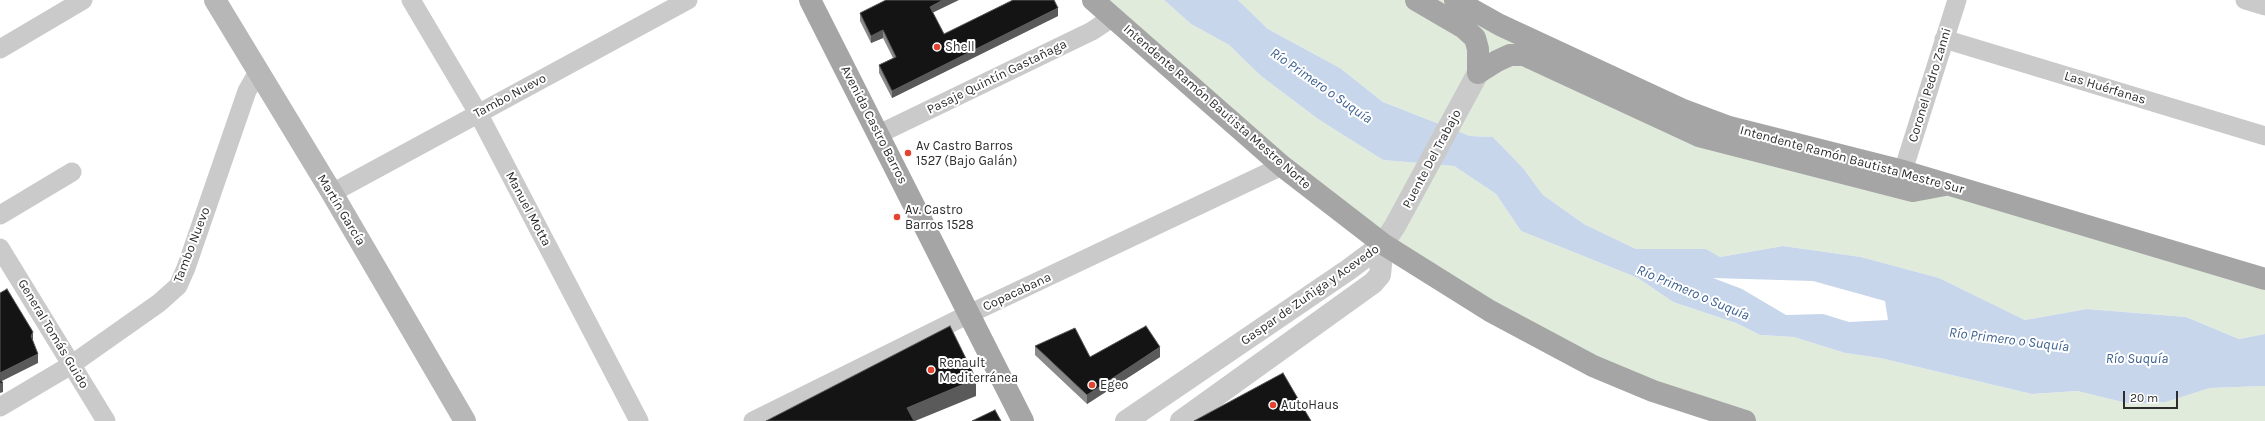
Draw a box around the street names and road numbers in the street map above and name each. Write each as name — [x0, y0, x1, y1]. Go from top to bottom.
street label: Intendente Ramón Bautista Mestre Norte — [1120, 21, 1314, 193]
street label: Coronel Pedro Zanni — [1905, 26, 1955, 144]
street label: Pasaje Quintín Gastañaga — [924, 36, 1070, 118]
street label: Avenida Castro Barros — [837, 63, 911, 187]
street label: Las Huérfanas — [2062, 68, 2148, 108]
street label: Tambo Nuevo — [471, 70, 549, 122]
street label: Puente Del Trabajo — [1399, 107, 1465, 211]
street label: Intendente Ramón Bautista Mestre Sur — [1738, 123, 1966, 197]
street label: Manuel Motta — [502, 169, 554, 249]
street label: Martín García — [314, 171, 368, 249]
street label: Tambo Nuevo — [170, 205, 214, 285]
street label: Gaspar de Zuñiga y Acevedo — [1238, 241, 1382, 349]
street label: Copacabana — [980, 269, 1054, 315]
street label: General Tomás Guido — [14, 276, 92, 392]

